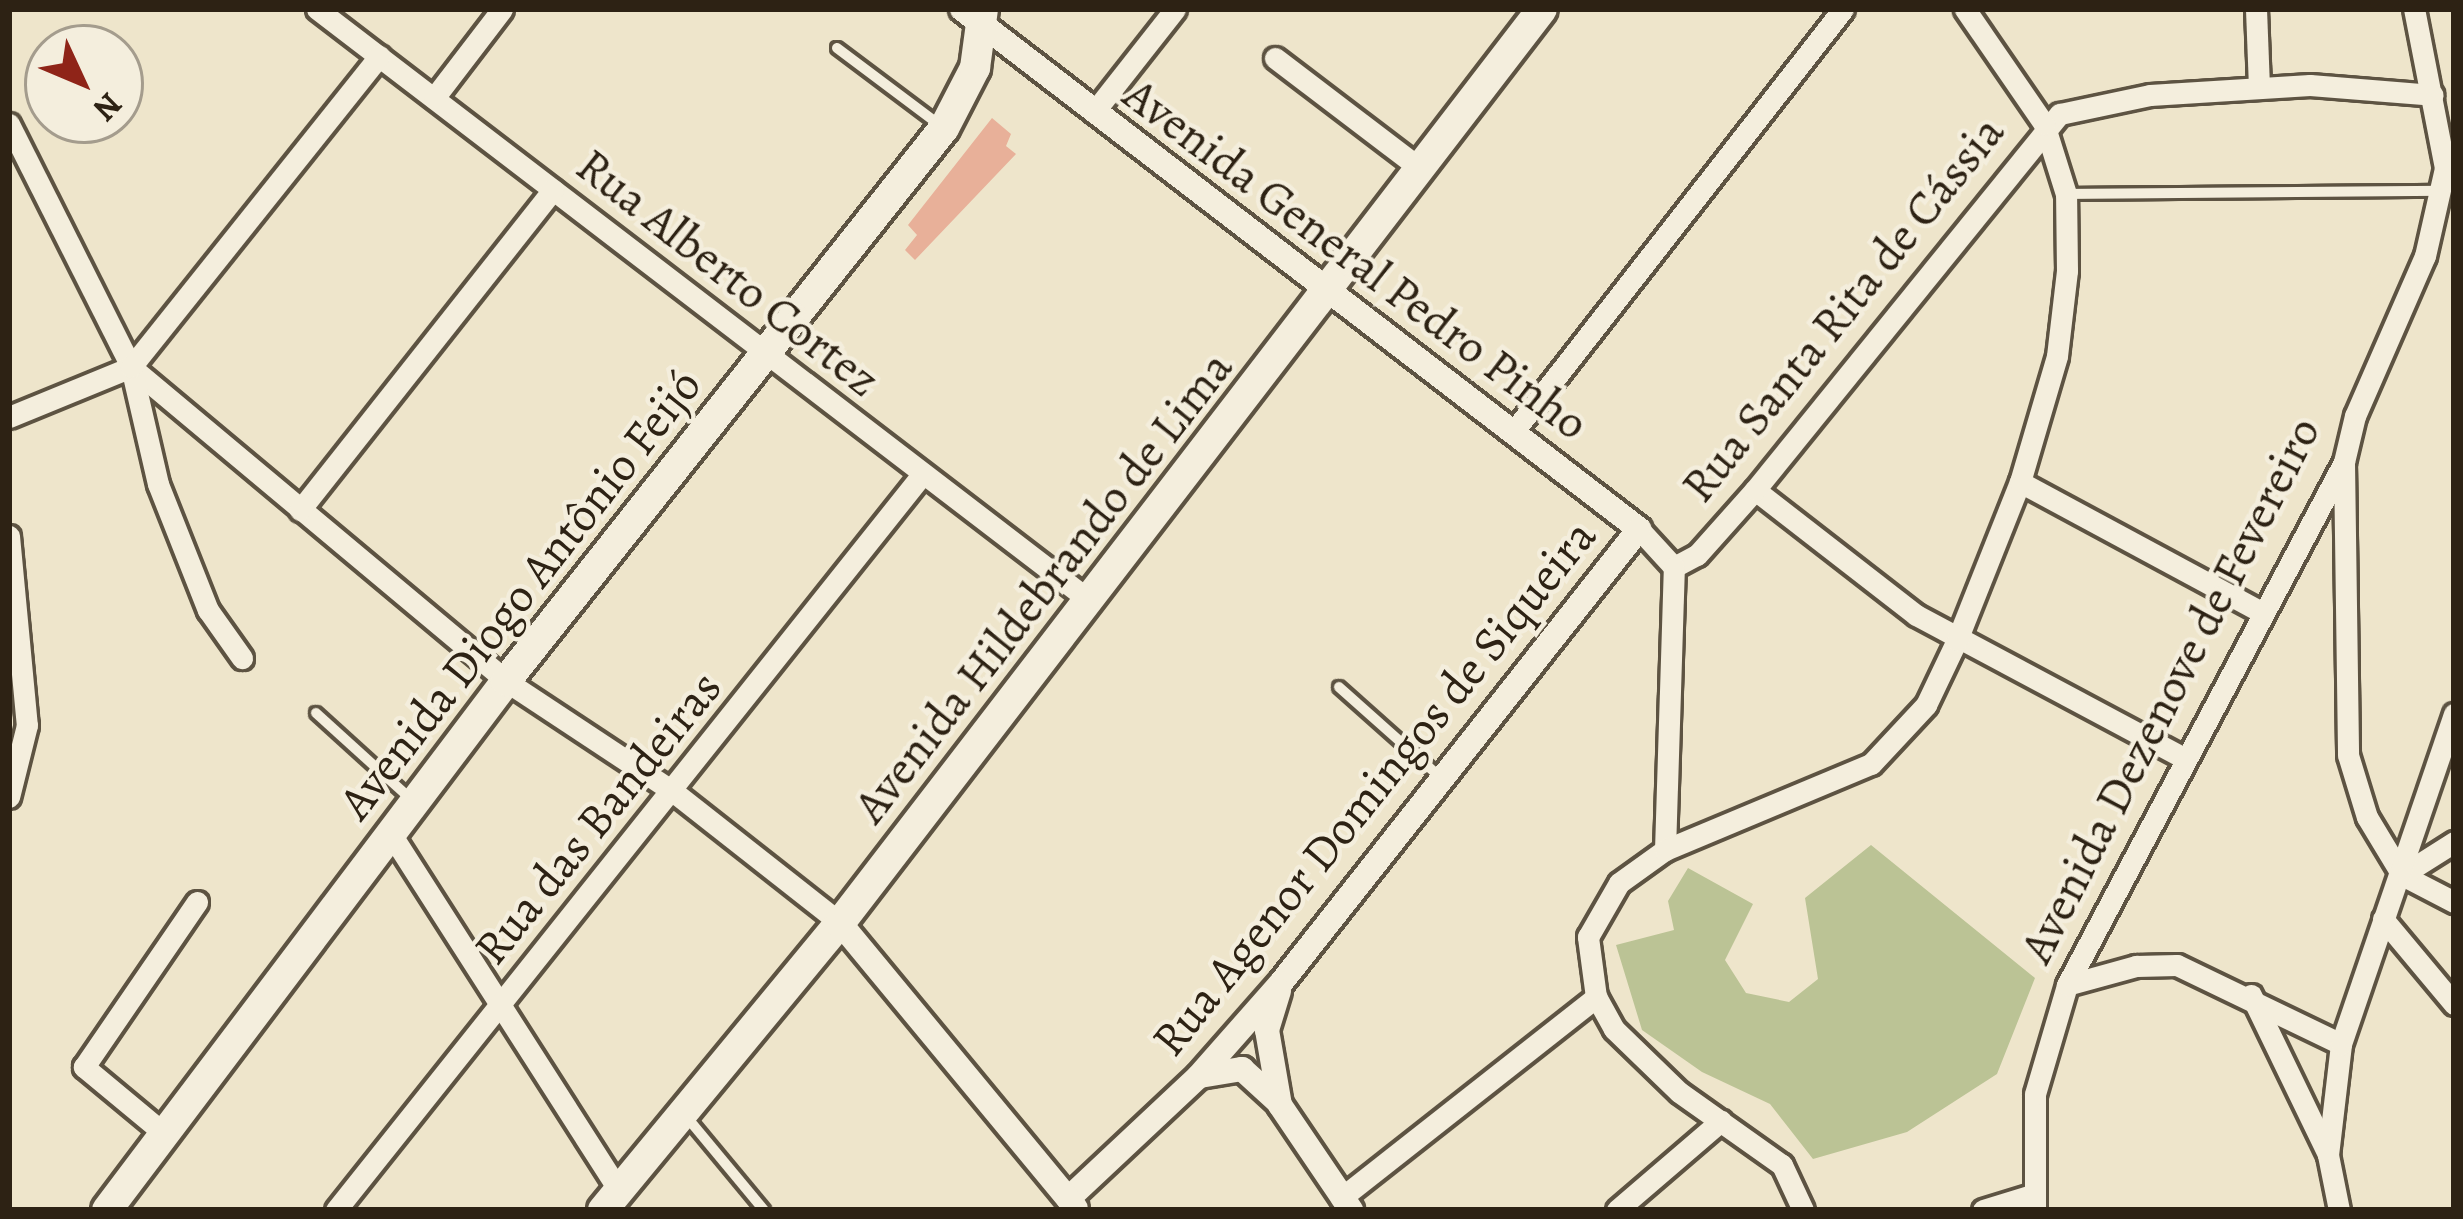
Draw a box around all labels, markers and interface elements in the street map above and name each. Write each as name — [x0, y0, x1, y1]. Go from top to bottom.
north arrow — [24, 24, 144, 144]
street label: Avenida General Pedro Pinho — [1112, 65, 1600, 453]
text: N — [84, 83, 133, 132]
street label: Rua Santa Rita de Cássia — [1669, 104, 2017, 514]
street label: Rua Alberto Cortez — [565, 137, 891, 409]
street label: Avenida Hildebrando de Lima — [841, 340, 1245, 834]
street label: Avenida Diogo Antônio Feijó — [326, 358, 714, 830]
street label: Avenida Dezenove de Fevereiro — [2007, 408, 2333, 972]
street label: Rua Agenor Domingos de Siqueira — [1140, 508, 1608, 1068]
street label: Rua das Bandeiras — [462, 660, 734, 976]

